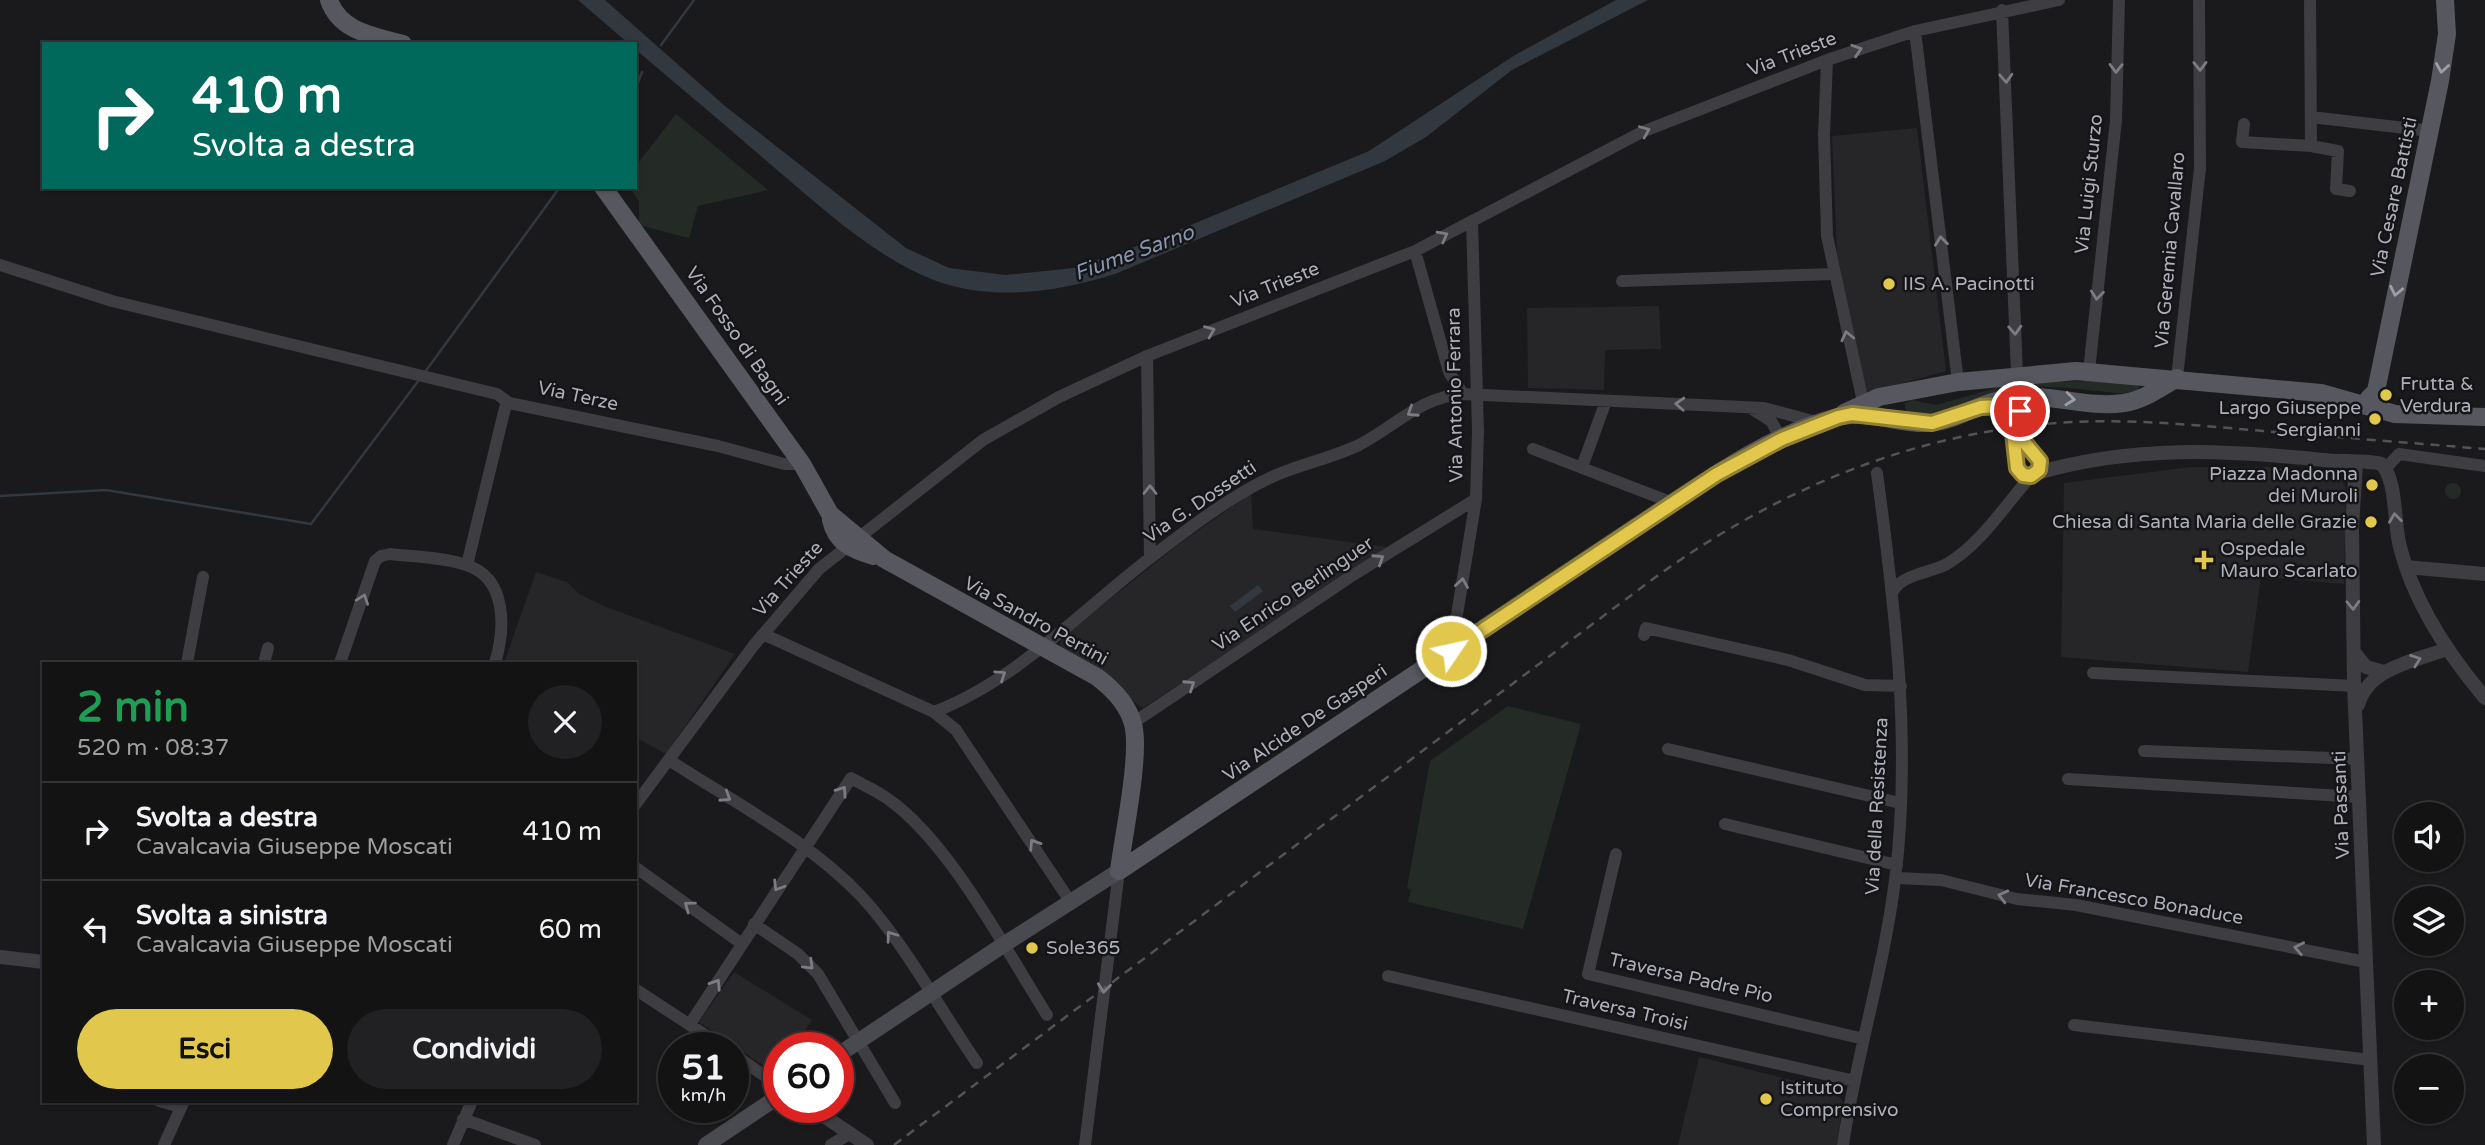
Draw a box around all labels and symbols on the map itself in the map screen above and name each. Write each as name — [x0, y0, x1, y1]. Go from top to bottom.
street label: Via Trieste — [1744, 27, 1840, 81]
one-way arrow — [1851, 44, 1863, 58]
one-way arrow — [2193, 61, 2208, 72]
one-way arrow — [2435, 62, 2450, 74]
one-way arrow — [2108, 63, 2124, 74]
one-way arrow — [1998, 73, 2013, 84]
street label: Via Luigi Sturzo — [2071, 113, 2107, 255]
street label: Via Cesare Battisti — [2366, 115, 2422, 279]
one-way arrow — [1638, 126, 1650, 140]
street label: Via Geremia Cavallaro — [2150, 151, 2190, 349]
water label: Fiume Sarno — [1071, 219, 1198, 286]
one-way arrow — [1436, 231, 1448, 245]
one-way arrow — [1934, 235, 1949, 247]
street label: Via Trieste — [1228, 257, 1322, 313]
street label: Via Fosso di Bagni — [681, 262, 793, 410]
place label: IIS A. Pacinotti — [1903, 273, 2035, 295]
marker: IIS A. Pacinotti — [1881, 276, 1897, 292]
one-way arrow — [2390, 285, 2404, 297]
one-way arrow — [2090, 289, 2105, 300]
street label: Via Antonio Ferrara — [1442, 307, 1468, 483]
one-way arrow — [2007, 325, 2022, 336]
one-way arrow — [1203, 326, 1215, 340]
one-way arrow — [1840, 330, 1855, 342]
place label: Frutta & Verdura — [2400, 373, 2474, 417]
street label: Via Terze — [536, 377, 620, 415]
pin — [1990, 381, 2050, 441]
marker: Frutta & Verdura — [2378, 387, 2394, 403]
one-way arrow — [2064, 392, 2076, 407]
one-way arrow — [1674, 397, 1685, 412]
place label: Largo Giuseppe Sergianni — [2219, 397, 2361, 441]
one-way arrow — [1407, 403, 1420, 416]
marker: Largo Giuseppe Sergianni — [2367, 411, 2383, 427]
street label: Via G. Dossetti — [1139, 456, 1261, 548]
place label: Piazza Madonna dei Muroli — [2209, 463, 2358, 507]
marker: Piazza Madonna dei Muroli — [2364, 477, 2380, 493]
one-way arrow — [1142, 484, 1158, 495]
place label: Chiesa di Santa Maria delle Grazie — [2052, 511, 2357, 533]
one-way arrow — [2388, 513, 2403, 524]
marker: Chiesa di Santa Maria delle Grazie — [2363, 514, 2379, 530]
street label: Via Enrico Berlinguer — [1208, 532, 1378, 656]
street label: Via Trieste — [749, 537, 827, 621]
place label: Ospedale Mauro Scarlato — [2220, 538, 2358, 582]
marker: Ospedale Mauro Scarlato — [2194, 550, 2214, 570]
one-way arrow — [1371, 554, 1384, 567]
street label: Via Sandro Pertini — [960, 572, 1112, 670]
one-way arrow — [1454, 577, 1469, 589]
one-way arrow — [355, 593, 369, 606]
one-way arrow — [2345, 600, 2361, 611]
position arrow — [1414, 614, 1488, 688]
one-way arrow — [2409, 654, 2421, 668]
street label: Via Alcide De Gasperi — [1219, 660, 1391, 786]
one-way arrow — [994, 670, 1007, 683]
one-way arrow — [1182, 681, 1195, 694]
street label: Via della Resistenza — [1861, 717, 1893, 895]
street label: Via Passanti — [2328, 750, 2354, 860]
one-way arrow — [833, 786, 846, 799]
one-way arrow — [718, 789, 731, 801]
one-way arrow — [1029, 838, 1042, 851]
street label: Via Francesco Bonaduce — [2023, 869, 2245, 929]
one-way arrow — [774, 878, 787, 891]
one-way arrow — [1997, 889, 2009, 904]
one-way arrow — [684, 902, 697, 914]
one-way arrow — [887, 931, 900, 944]
place label: Sole365 — [1046, 937, 1121, 959]
marker: Sole365 — [1024, 940, 1040, 956]
one-way arrow — [2293, 942, 2305, 957]
street label: Traversa Padre Pio — [1607, 948, 1775, 1008]
one-way arrow — [800, 957, 813, 970]
one-way arrow — [708, 979, 721, 992]
one-way arrow — [1097, 982, 1112, 994]
street label: Traversa Troisi — [1560, 985, 1690, 1035]
speed limit sign: 60 — [763, 1032, 854, 1123]
place label: Istituto Comprensivo — [1780, 1077, 1899, 1121]
marker: Istituto Comprensivo — [1758, 1091, 1774, 1107]

